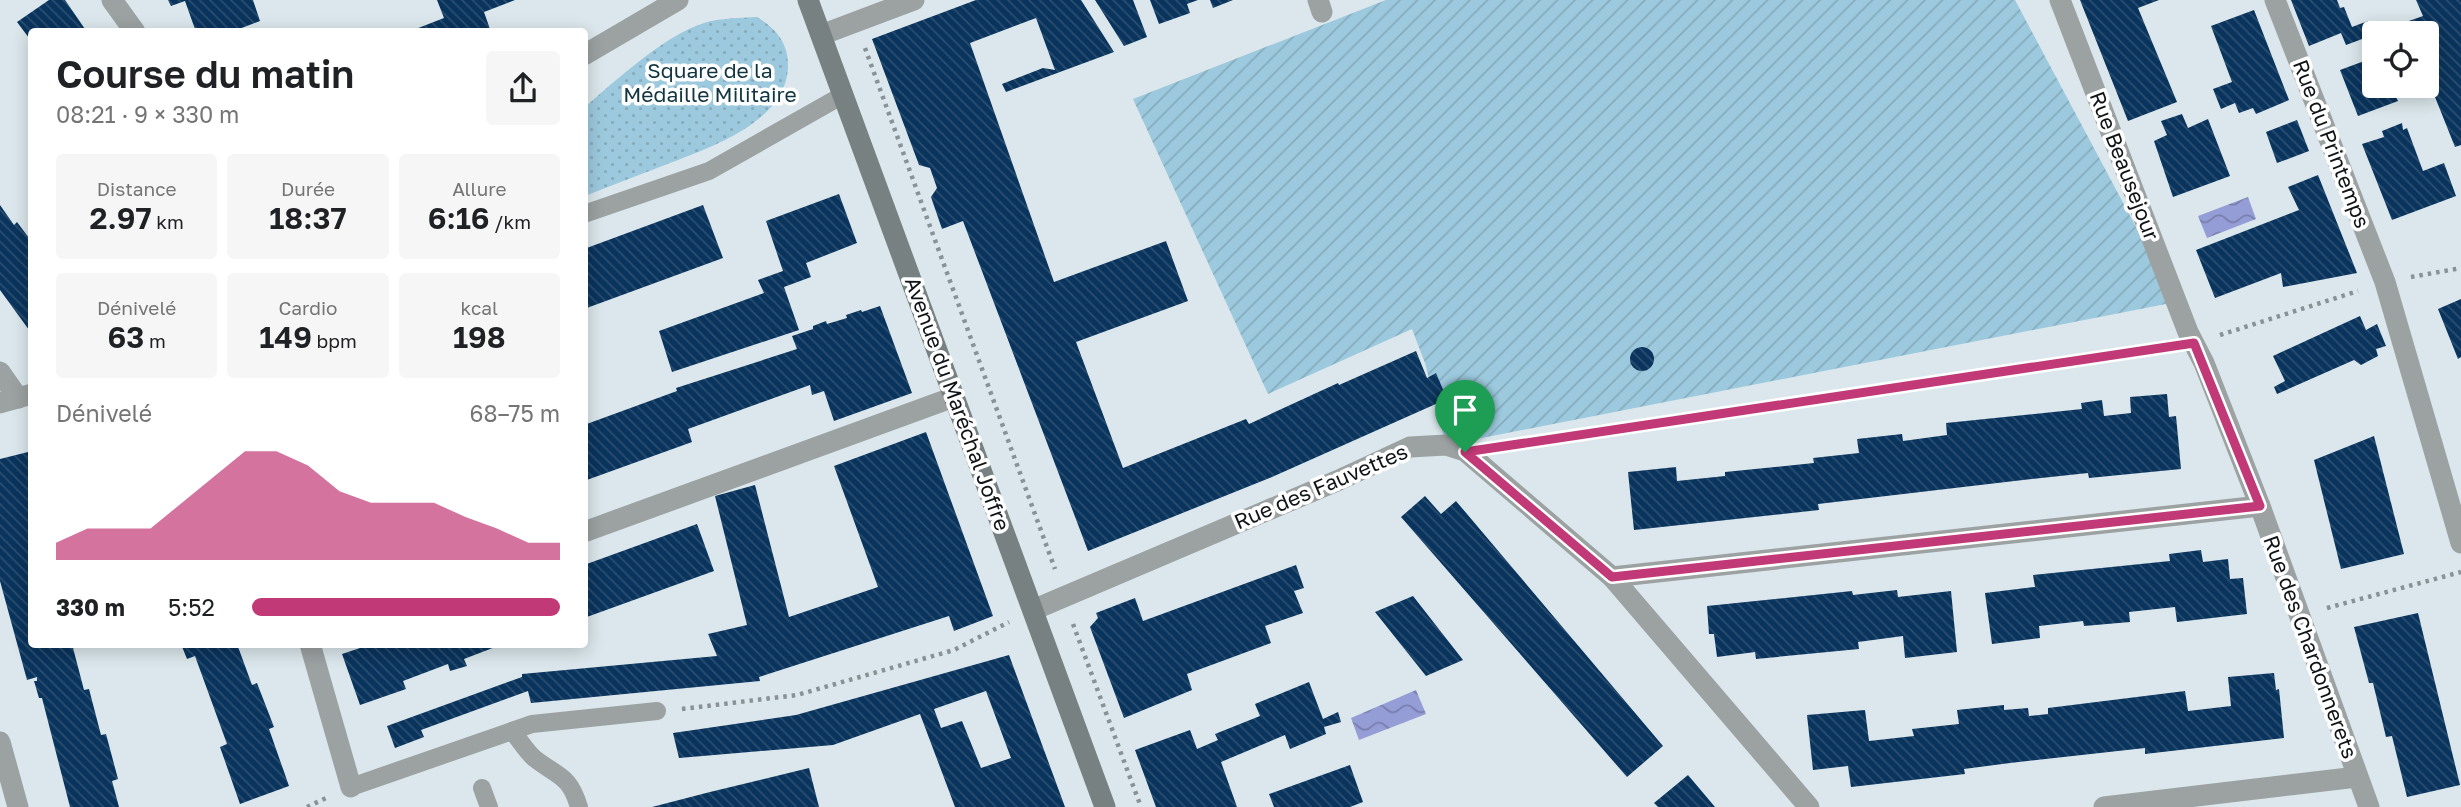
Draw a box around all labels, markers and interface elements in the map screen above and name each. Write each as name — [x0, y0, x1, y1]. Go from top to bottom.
map controls — [2362, 21, 2439, 98]
button: locate — [2362, 21, 2439, 98]
text: Course du matin — [56, 51, 354, 96]
button: share — [486, 51, 560, 125]
street label: Rue du Printemps — [2288, 56, 2376, 232]
park label: Square de la Médaille Militaire — [623, 57, 797, 107]
street label: Rue Beausejour — [2085, 88, 2165, 244]
text: 08:21 · 9 × 330 m — [56, 100, 239, 128]
text: Distance — [97, 177, 177, 200]
text: Durée — [281, 177, 335, 200]
text: Allure — [452, 177, 506, 200]
text: 2.97 — [89, 200, 152, 236]
text: 18:37 — [269, 200, 347, 236]
text: 6:16 — [428, 200, 490, 236]
text: km — [152, 210, 184, 233]
text: /km — [490, 210, 531, 233]
street label: Avenue du Maréchal Joffre — [900, 273, 1016, 534]
text: Dénivelé — [97, 296, 176, 319]
text: Cardio — [278, 296, 338, 319]
text: kcal — [461, 296, 498, 319]
text: 63 — [107, 319, 144, 355]
text: 149 — [259, 319, 312, 355]
text: 198 — [453, 319, 506, 355]
text: m — [144, 329, 166, 352]
text: bpm — [312, 329, 357, 352]
pin — [1435, 380, 1495, 452]
icon: arrive — [1446, 391, 1484, 429]
text: Dénivelé — [56, 399, 152, 427]
text: 68–75 m — [470, 399, 560, 427]
street label: Rue des Fauvettes — [1230, 438, 1411, 534]
street label: Rue des Chardonnerets — [2258, 531, 2363, 762]
text: 330 m — [56, 593, 125, 621]
text: 5:52 — [168, 593, 215, 621]

